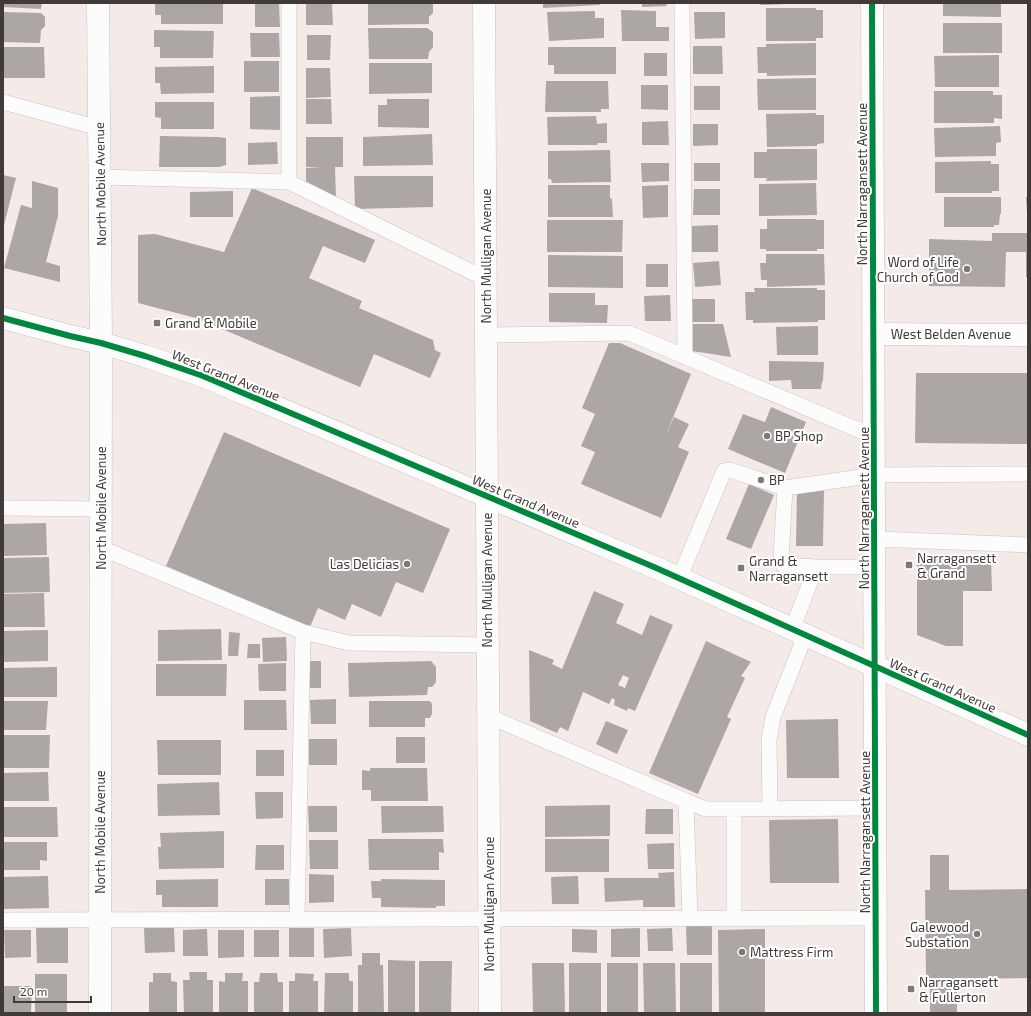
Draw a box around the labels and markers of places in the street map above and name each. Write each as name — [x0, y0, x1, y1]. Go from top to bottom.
place label: Word of Life Church of God — [877, 254, 959, 285]
marker: Word of Life Church of God — [962, 264, 972, 274]
place label: Grand & Mobile — [165, 315, 257, 331]
marker: Grand & Mobile — [152, 318, 162, 328]
place label: BP Shop — [775, 428, 823, 444]
marker: BP Shop — [762, 431, 772, 441]
place label: BP — [769, 472, 785, 488]
marker: BP — [756, 475, 766, 485]
place label: Narragansett & Grand — [917, 550, 996, 581]
place label: Grand & Narragansett — [749, 553, 828, 584]
place label: Las Delicias — [330, 556, 399, 572]
marker: Las Delicias — [402, 559, 412, 569]
marker: Narragansett & Grand — [904, 560, 914, 570]
marker: Grand & Narragansett — [736, 563, 746, 573]
place label: Galewood Substation — [905, 919, 969, 950]
marker: Galewood Substation — [972, 929, 982, 939]
place label: Mattress Firm — [750, 944, 833, 960]
marker: Mattress Firm — [737, 947, 747, 957]
place label: Narragansett & Fullerton — [919, 974, 998, 1005]
marker: Narragansett & Fullerton — [906, 984, 916, 994]

